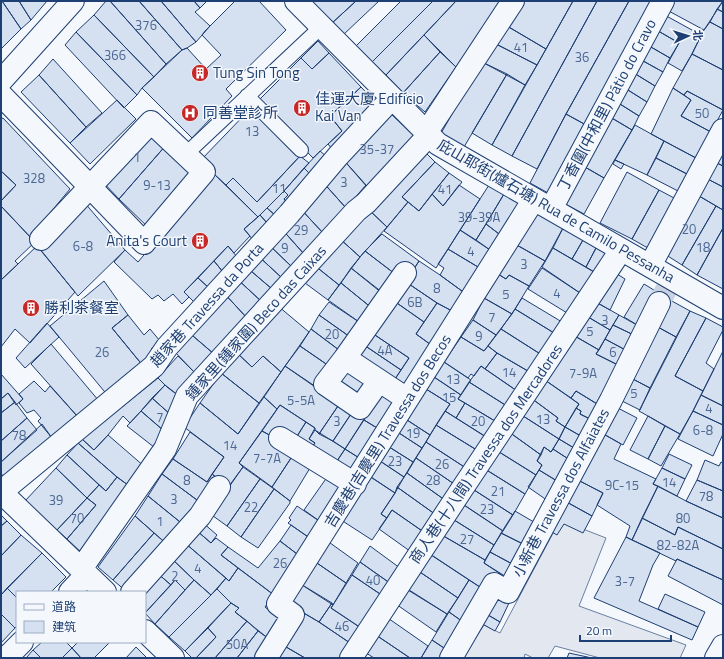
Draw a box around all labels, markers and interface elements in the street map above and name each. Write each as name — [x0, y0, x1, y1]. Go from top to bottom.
street label: 丁香圍(中和里) Pátio do Cravo — [551, 14, 662, 195]
house number: 376 — [135, 15, 157, 35]
north arrow — [668, 16, 708, 56]
text: 北 — [690, 29, 706, 41]
house number: 41 — [514, 37, 528, 57]
house number: 366 — [104, 45, 126, 65]
house number: 36 — [575, 47, 589, 67]
place label: Tung Sin Tong — [213, 61, 300, 84]
building icon: Tung Sin Tong — [190, 63, 210, 83]
place label: 佳運大廈 Edifício Kai Van — [315, 87, 424, 127]
building icon: 佳運大廈 Edifício Kai Van — [292, 98, 312, 118]
place label: 同善堂診所 — [203, 101, 278, 124]
hospital icon: 同善堂診所 — [180, 103, 200, 123]
house number: 50 — [695, 103, 709, 123]
house number: 13 — [245, 121, 259, 141]
street label: 庇山耶街(爐石塘) Rua de Camilo Pessanha — [433, 133, 680, 288]
house number: 35-37 — [360, 139, 394, 159]
house number: 1 — [133, 147, 141, 167]
house number: 328 — [23, 168, 45, 188]
house number: 3 — [340, 172, 348, 192]
house number: 9-13 — [143, 175, 171, 195]
house number: 11 — [272, 178, 286, 198]
house number: 41 — [438, 179, 452, 199]
house number: 39-39A — [458, 207, 501, 227]
house number: 20 — [682, 219, 696, 239]
house number: 29 — [294, 220, 308, 240]
place label: Anita's Court — [106, 229, 188, 252]
building icon: Anita's Court — [190, 231, 210, 251]
house number: 6-8 — [73, 236, 93, 256]
street label: 趙家巷 Travessa da Porta — [144, 237, 269, 372]
house number: 18 — [696, 237, 710, 257]
house number: 9 — [281, 238, 289, 258]
street label: 鍾家里(鍾家圍) Beco das Caixas — [180, 240, 332, 405]
house number: 4 — [467, 241, 475, 261]
house number: 3 — [520, 254, 528, 274]
house number: 8 — [433, 278, 441, 298]
house number: 4 — [553, 283, 561, 303]
house number: 5 — [502, 284, 510, 304]
house number: 6B — [407, 292, 423, 312]
place label: 勝利茶餐室 — [44, 296, 119, 319]
building icon: 勝利茶餐室 — [21, 298, 41, 318]
house number: 7 — [488, 307, 496, 327]
house number: 3 — [601, 310, 609, 330]
house number: 5 — [586, 321, 594, 341]
house number: 20 — [325, 324, 339, 344]
house number: 9 — [475, 326, 483, 346]
street label: 吉慶巷(吉慶里) Travessa dos Becos — [318, 330, 457, 532]
street label: 商人巷(十八間) Travessa dos Mercadores — [403, 339, 568, 568]
house number: 4A — [377, 340, 393, 360]
house number: 26 — [95, 342, 109, 362]
house number: 6 — [609, 342, 617, 362]
house number: 14 — [502, 362, 516, 382]
house number: 7-9A — [569, 363, 597, 383]
house number: 13 — [446, 369, 460, 389]
house number: 5 — [630, 383, 638, 403]
house number: 15 — [442, 387, 456, 407]
house number: 5-5A — [287, 390, 315, 410]
house number: 4 — [705, 398, 713, 418]
street label: 小新巷 Travessa dos Alfaiates — [506, 404, 615, 581]
house number: 7 — [156, 407, 164, 427]
house number: 13 — [536, 409, 550, 429]
house number: 3 — [333, 411, 341, 431]
house number: 20 — [471, 411, 485, 431]
house number: 6-8 — [693, 420, 713, 440]
house number: 19 — [406, 423, 420, 443]
house number: 78 — [12, 425, 26, 445]
house number: 14 — [223, 435, 237, 455]
house number: 7-7A — [253, 448, 281, 468]
house number: 23 — [388, 451, 402, 471]
house number: 26 — [435, 454, 449, 474]
house number: 8 — [183, 470, 191, 490]
house number: 28 — [426, 470, 440, 490]
house number: 14 — [662, 472, 676, 492]
house number: 9C-15 — [605, 475, 639, 495]
house number: 21 — [491, 481, 505, 501]
house number: 78 — [699, 486, 713, 506]
house number: 3 — [170, 489, 178, 509]
house number: 39 — [49, 490, 63, 510]
house number: 22 — [244, 497, 258, 517]
house number: 23 — [480, 499, 494, 519]
house number: 70 — [70, 508, 84, 528]
house number: 80 — [676, 508, 690, 528]
house number: 1 — [156, 511, 164, 531]
house number: 27 — [460, 529, 474, 549]
house number: 82-82A — [657, 535, 700, 555]
house number: 26 — [273, 553, 287, 573]
house number: 4 — [194, 558, 202, 578]
house number: 2 — [171, 566, 179, 586]
house number: 40 — [366, 570, 380, 590]
house number: 3-7 — [615, 571, 635, 591]
legend — [16, 591, 146, 643]
text: 道路 — [52, 597, 76, 616]
house number: 46 — [335, 616, 349, 636]
text: 建筑 — [52, 617, 76, 636]
scale bar — [580, 617, 671, 643]
text: 20 m — [586, 621, 612, 640]
house number: 50A — [226, 634, 248, 654]

